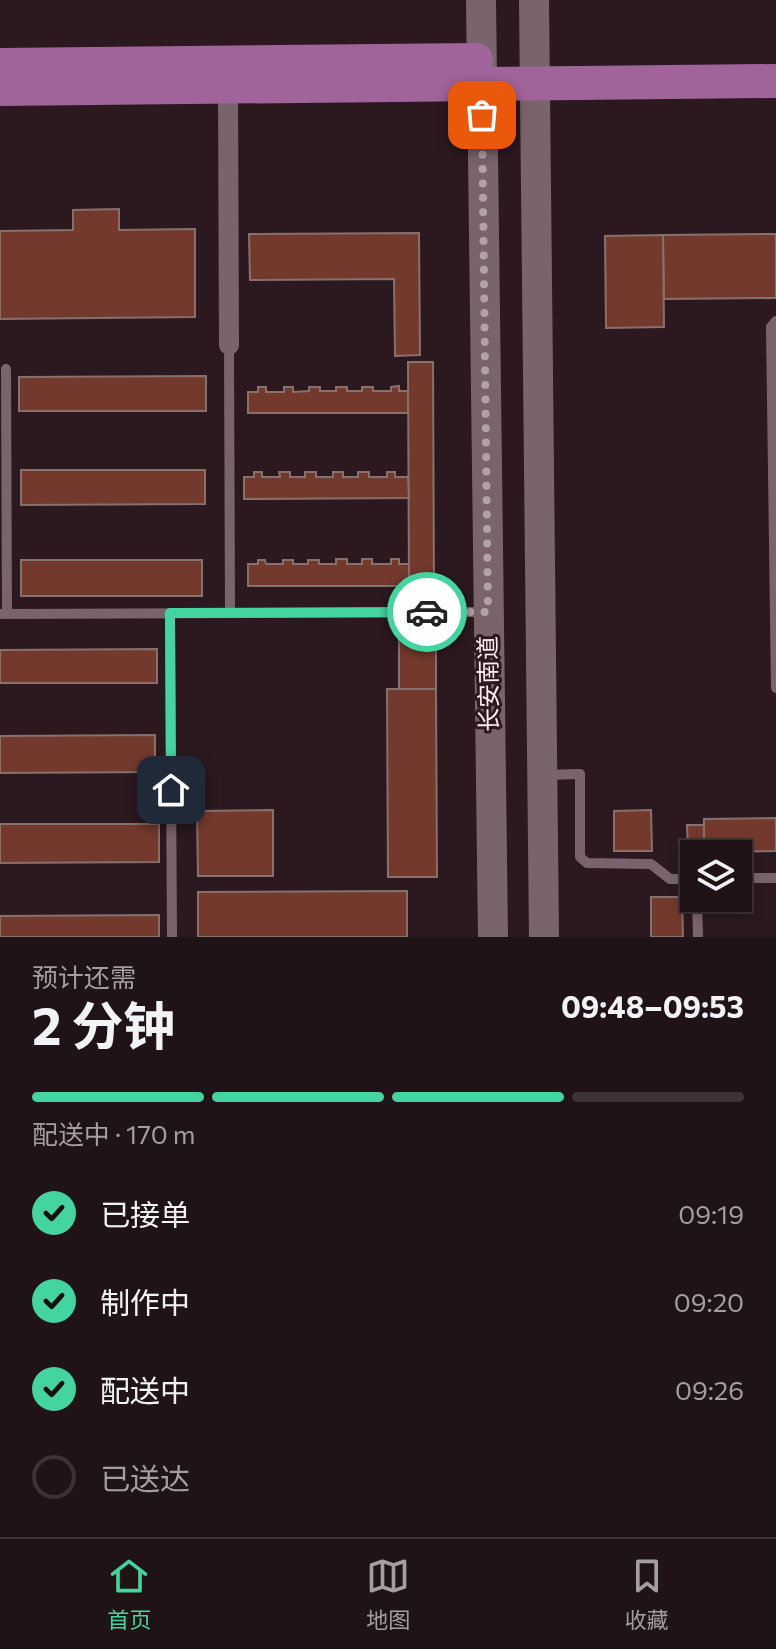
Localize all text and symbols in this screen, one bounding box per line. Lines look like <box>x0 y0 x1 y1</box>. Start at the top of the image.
pin <box>448 81 516 149</box>
icon: bag <box>460 93 504 137</box>
courier <box>387 572 467 652</box>
icon: car <box>405 590 449 634</box>
street label: 长安南道 <box>472 636 503 732</box>
pin <box>137 756 205 824</box>
icon: home <box>149 768 193 812</box>
map controls <box>680 840 752 912</box>
button: layers <box>680 840 752 912</box>
text: 预计还需 <box>32 961 136 992</box>
text: 09:48–09:53 <box>561 987 744 1024</box>
text: 2 分钟 <box>32 992 176 1056</box>
text: 配送中 · 170 m <box>32 1118 196 1149</box>
icon: check <box>32 1191 76 1235</box>
text: 已接单 <box>100 1195 190 1232</box>
text: 09:19 <box>678 1198 744 1229</box>
icon: check <box>32 1279 76 1323</box>
text: 制作中 <box>100 1283 190 1320</box>
text: 09:20 <box>674 1286 744 1317</box>
icon: check <box>32 1367 76 1411</box>
text: 配送中 <box>100 1371 190 1408</box>
text: 09:26 <box>675 1374 744 1405</box>
text: 已送达 <box>100 1459 190 1496</box>
tab: 首页 <box>107 1554 151 1634</box>
tab: 地图 <box>366 1554 410 1634</box>
tab: 收藏 <box>625 1554 669 1634</box>

